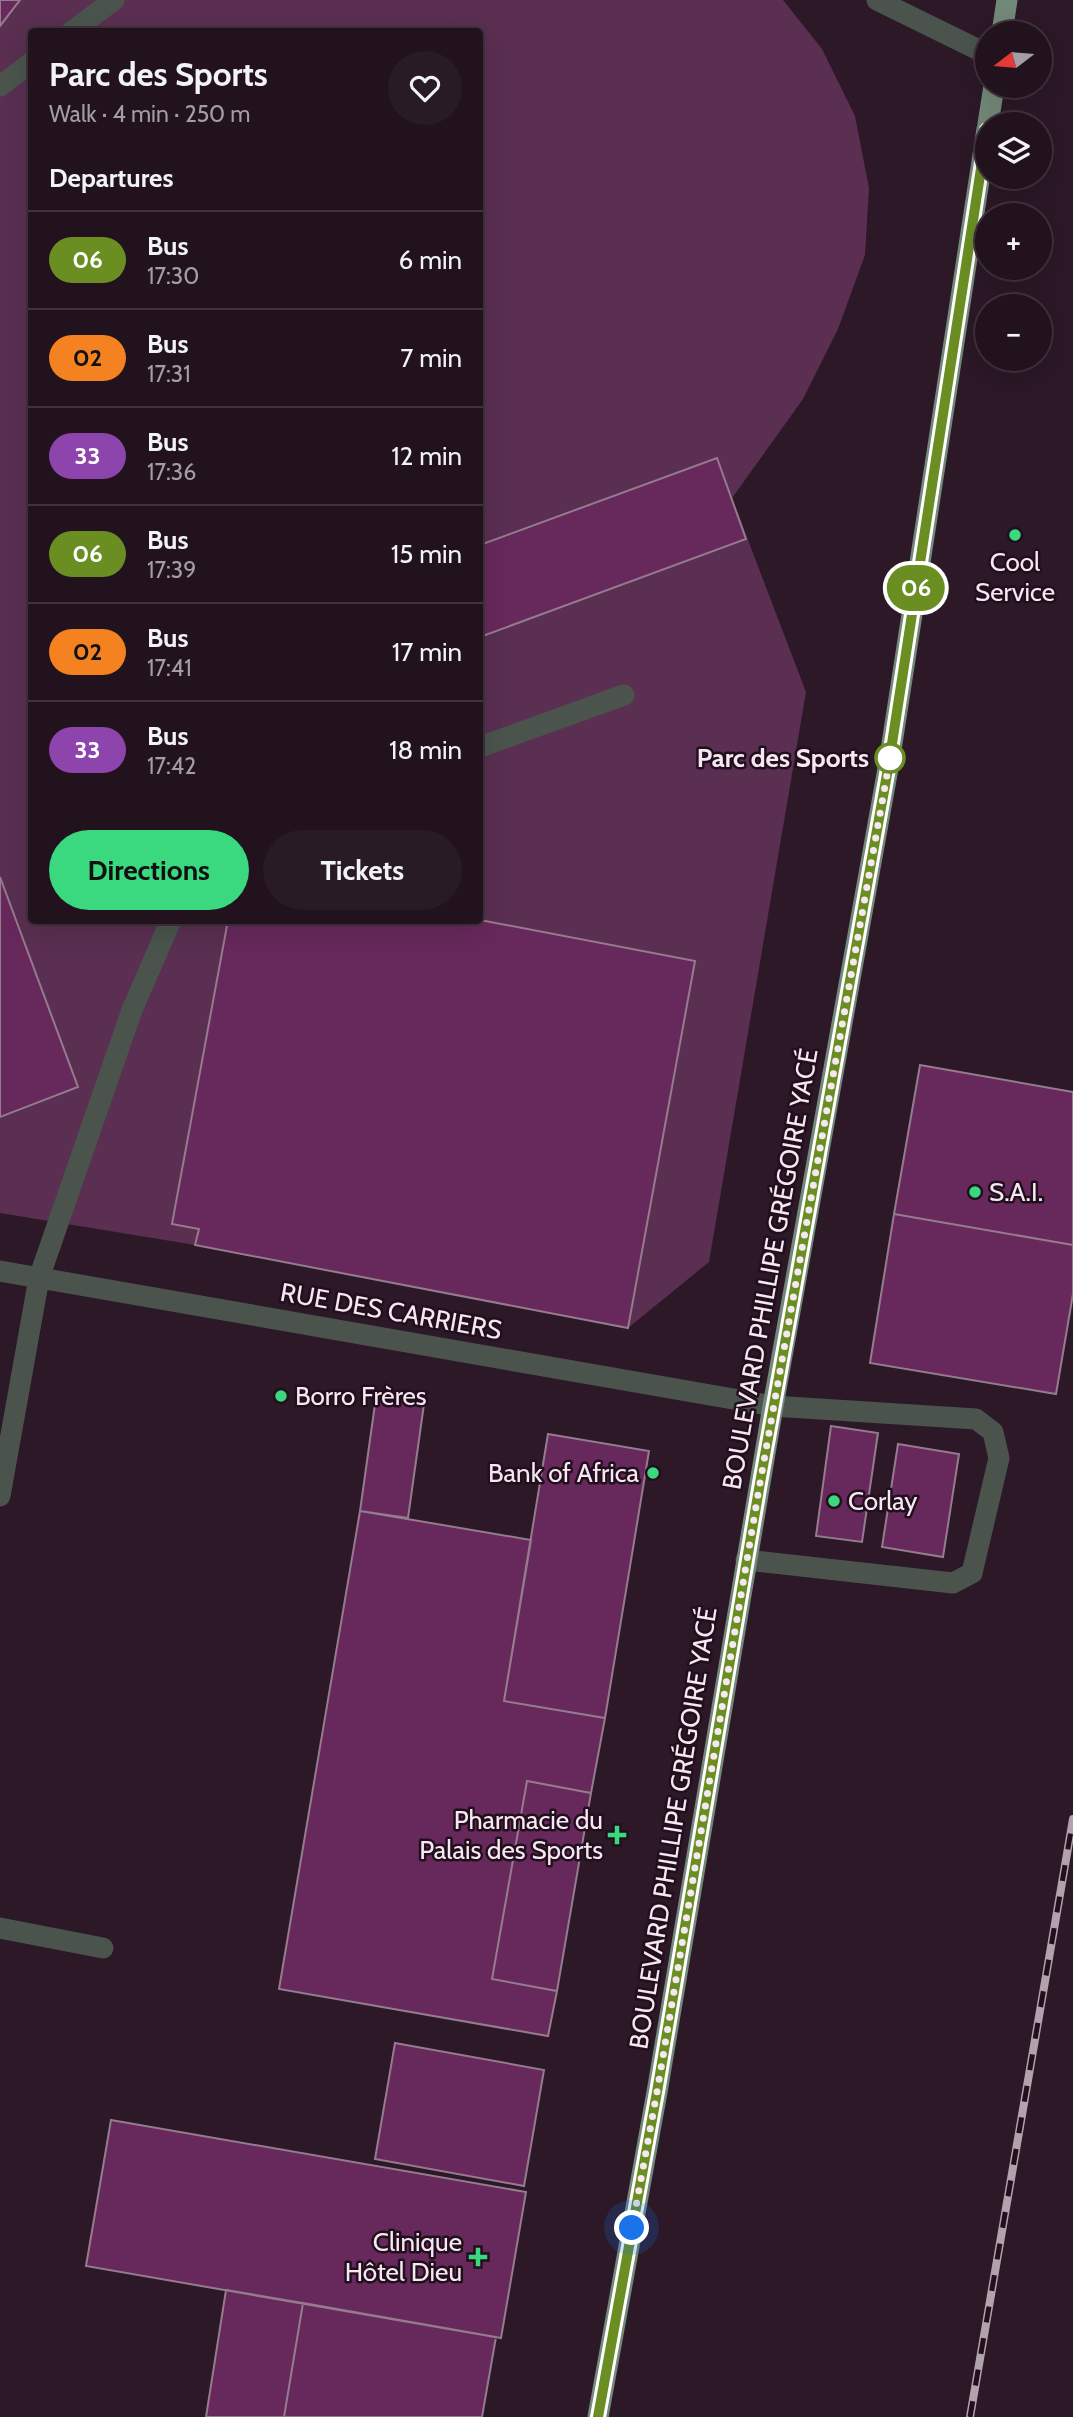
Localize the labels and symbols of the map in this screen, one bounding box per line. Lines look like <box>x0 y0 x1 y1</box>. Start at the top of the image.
north arrow <box>975 21 1052 98</box>
marker: Cool Service <box>1007 527 1023 543</box>
place label: Cool Service <box>975 546 1055 608</box>
line badge: 06 <box>884 565 948 611</box>
place label: Parc des Sports <box>697 742 869 774</box>
marker: Parc des Sports <box>875 743 905 773</box>
street label: BOULEVARD PHILLIPE GRÉGOIRE YACÉ <box>715 1046 825 1492</box>
place label: S.A.I. <box>989 1176 1043 1208</box>
marker: S.A.I. <box>967 1184 983 1200</box>
street label: RUE DES CARRIERS <box>278 1276 504 1346</box>
place label: Borro Frères <box>295 1380 427 1412</box>
marker: Borro Frères <box>273 1388 289 1404</box>
place label: Bank of Africa <box>488 1457 640 1489</box>
marker: Bank of Africa <box>645 1465 661 1481</box>
place label: Corlay <box>848 1485 917 1517</box>
marker: Corlay <box>826 1493 842 1509</box>
street label: BOULEVARD PHILLIPE GRÉGOIRE YACÉ <box>622 1605 724 2051</box>
place label: Pharmacie du Palais des Sports <box>419 1804 603 1866</box>
marker: Pharmacie du Palais des Sports <box>609 1827 625 1843</box>
your location <box>614 2210 649 2245</box>
place label: Clinique Hôtel Dieu <box>345 2226 462 2288</box>
marker: Clinique Hôtel Dieu <box>468 2247 488 2267</box>

